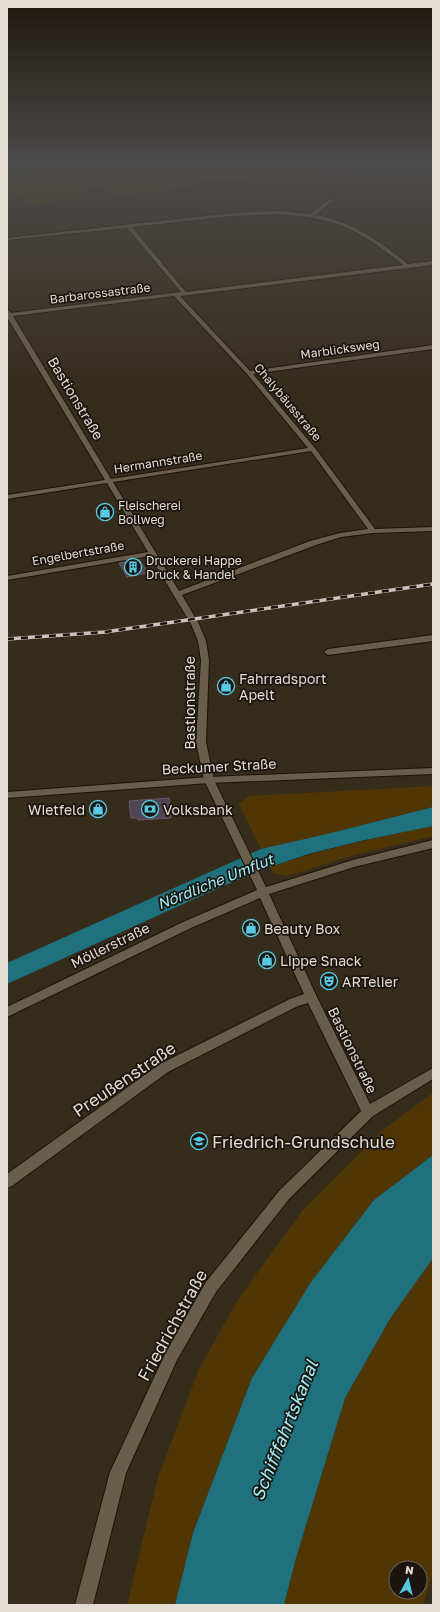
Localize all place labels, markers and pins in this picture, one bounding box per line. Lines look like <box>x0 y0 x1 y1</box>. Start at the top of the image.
place label: Fleischerei Bollweg <box>118 498 181 527</box>
shop icon: Fleischerei Bollweg <box>95 502 115 522</box>
place label: Druckerei Happe Druck & Handel <box>146 553 242 582</box>
building icon: Druckerei Happe Druck & Handel <box>123 557 143 577</box>
place label: Fahrradsport Apelt <box>239 670 327 703</box>
shop icon: Fahrradsport Apelt <box>216 676 236 696</box>
shop icon: Wietfeld <box>88 799 108 819</box>
bank icon: Volksbank <box>140 799 160 819</box>
place label: Wietfeld <box>28 801 85 818</box>
place label: Volksbank <box>163 801 233 818</box>
shop icon: Beauty Box <box>241 918 261 938</box>
place label: Beauty Box <box>264 920 341 937</box>
shop icon: Lippe Snack <box>257 950 277 970</box>
place label: Lippe Snack <box>280 952 362 969</box>
theatre icon: ARTelier <box>319 971 339 991</box>
place label: ARTelier <box>342 973 399 990</box>
school or university icon: Friedrich-Grundschule <box>189 1131 209 1151</box>
place label: Friedrich-Grundschule <box>212 1131 395 1152</box>

